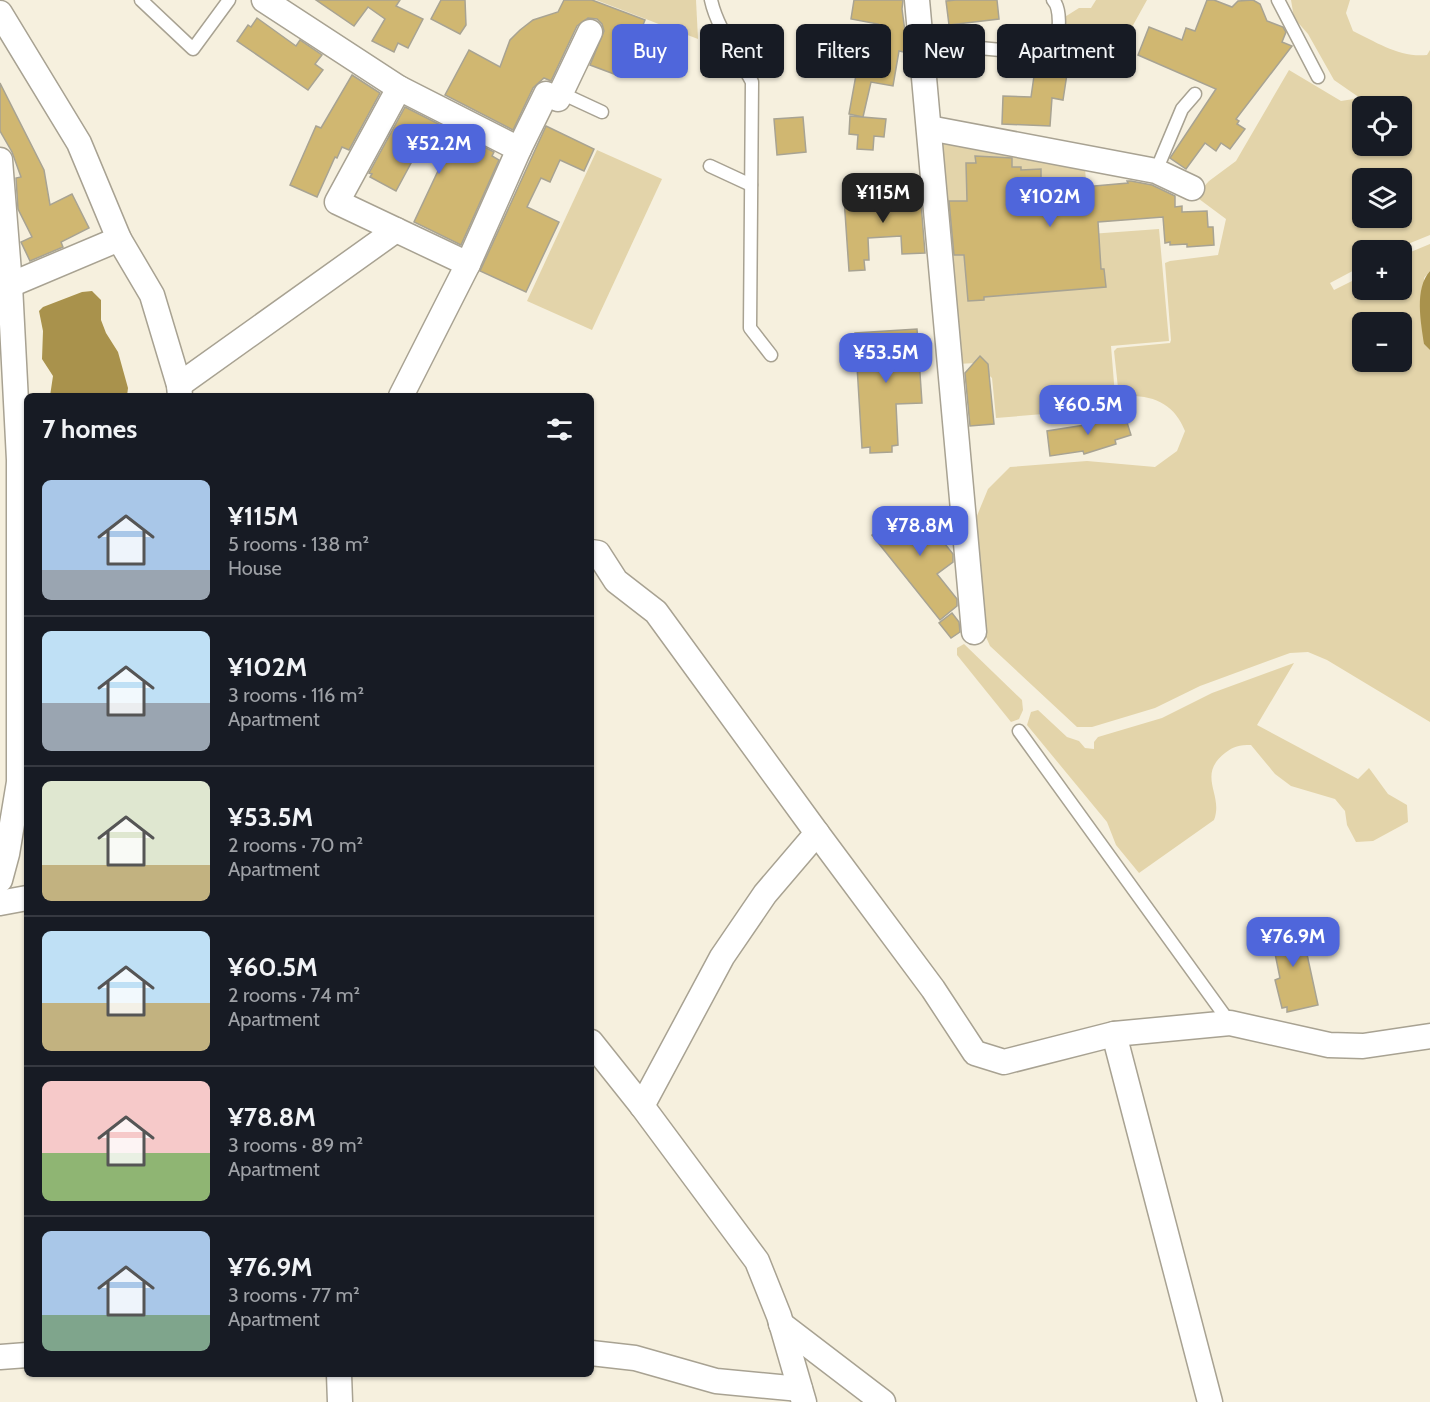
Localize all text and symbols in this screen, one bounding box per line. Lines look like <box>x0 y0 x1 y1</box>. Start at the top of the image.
chip: Buy <box>612 24 688 78</box>
chip: Rent <box>700 24 784 78</box>
chip: Filters <box>796 24 891 78</box>
chip: New <box>903 24 985 78</box>
chip: Apartment <box>997 24 1136 78</box>
map controls <box>1352 96 1412 372</box>
button: locate <box>1352 96 1412 156</box>
pin: ¥52.2M <box>390 124 488 175</box>
text: ¥52.2M <box>406 131 472 155</box>
button: layers <box>1352 168 1412 228</box>
pin: ¥115M <box>841 173 925 224</box>
pin: ¥102M <box>1008 177 1092 228</box>
text: ¥115M <box>856 180 910 204</box>
text: ¥102M <box>1020 184 1080 208</box>
button: + <box>1352 240 1412 300</box>
button: − <box>1352 312 1412 372</box>
pin: ¥53.5M <box>837 333 935 384</box>
text: ¥53.5M <box>853 340 919 364</box>
pin: ¥60.5M <box>1039 385 1137 436</box>
text: ¥60.5M <box>1053 392 1123 416</box>
text: 7 homes <box>42 413 137 445</box>
icon: filters <box>543 413 576 446</box>
text: ¥115M <box>228 500 299 532</box>
icon: home <box>90 504 162 576</box>
pin: ¥78.8M <box>871 506 969 557</box>
text: ¥78.8M <box>886 513 954 537</box>
text: 5 rooms · 138 m² <box>228 532 369 556</box>
text: House <box>228 556 282 580</box>
text: ¥102M <box>228 651 307 683</box>
icon: home <box>90 655 162 727</box>
text: 3 rooms · 116 m² <box>228 683 364 707</box>
text: Apartment <box>228 707 320 731</box>
text: ¥53.5M <box>228 801 313 833</box>
icon: home <box>90 805 162 877</box>
text: 2 rooms · 70 m² <box>228 833 363 857</box>
text: Apartment <box>228 857 320 881</box>
pin: ¥76.9M <box>1244 917 1342 968</box>
text: ¥76.9M <box>1261 924 1325 948</box>
text: ¥60.5M <box>228 951 318 983</box>
icon: home <box>90 955 162 1027</box>
text: 2 rooms · 74 m² <box>228 983 360 1007</box>
text: Apartment <box>228 1007 320 1031</box>
text: ¥78.8M <box>228 1101 316 1133</box>
icon: home <box>90 1105 162 1177</box>
text: 3 rooms · 89 m² <box>228 1133 363 1157</box>
text: Apartment <box>228 1157 320 1181</box>
text: ¥76.9M <box>228 1251 312 1283</box>
icon: home <box>90 1255 162 1327</box>
text: 3 rooms · 77 m² <box>228 1283 360 1307</box>
text: Apartment <box>228 1307 320 1331</box>

